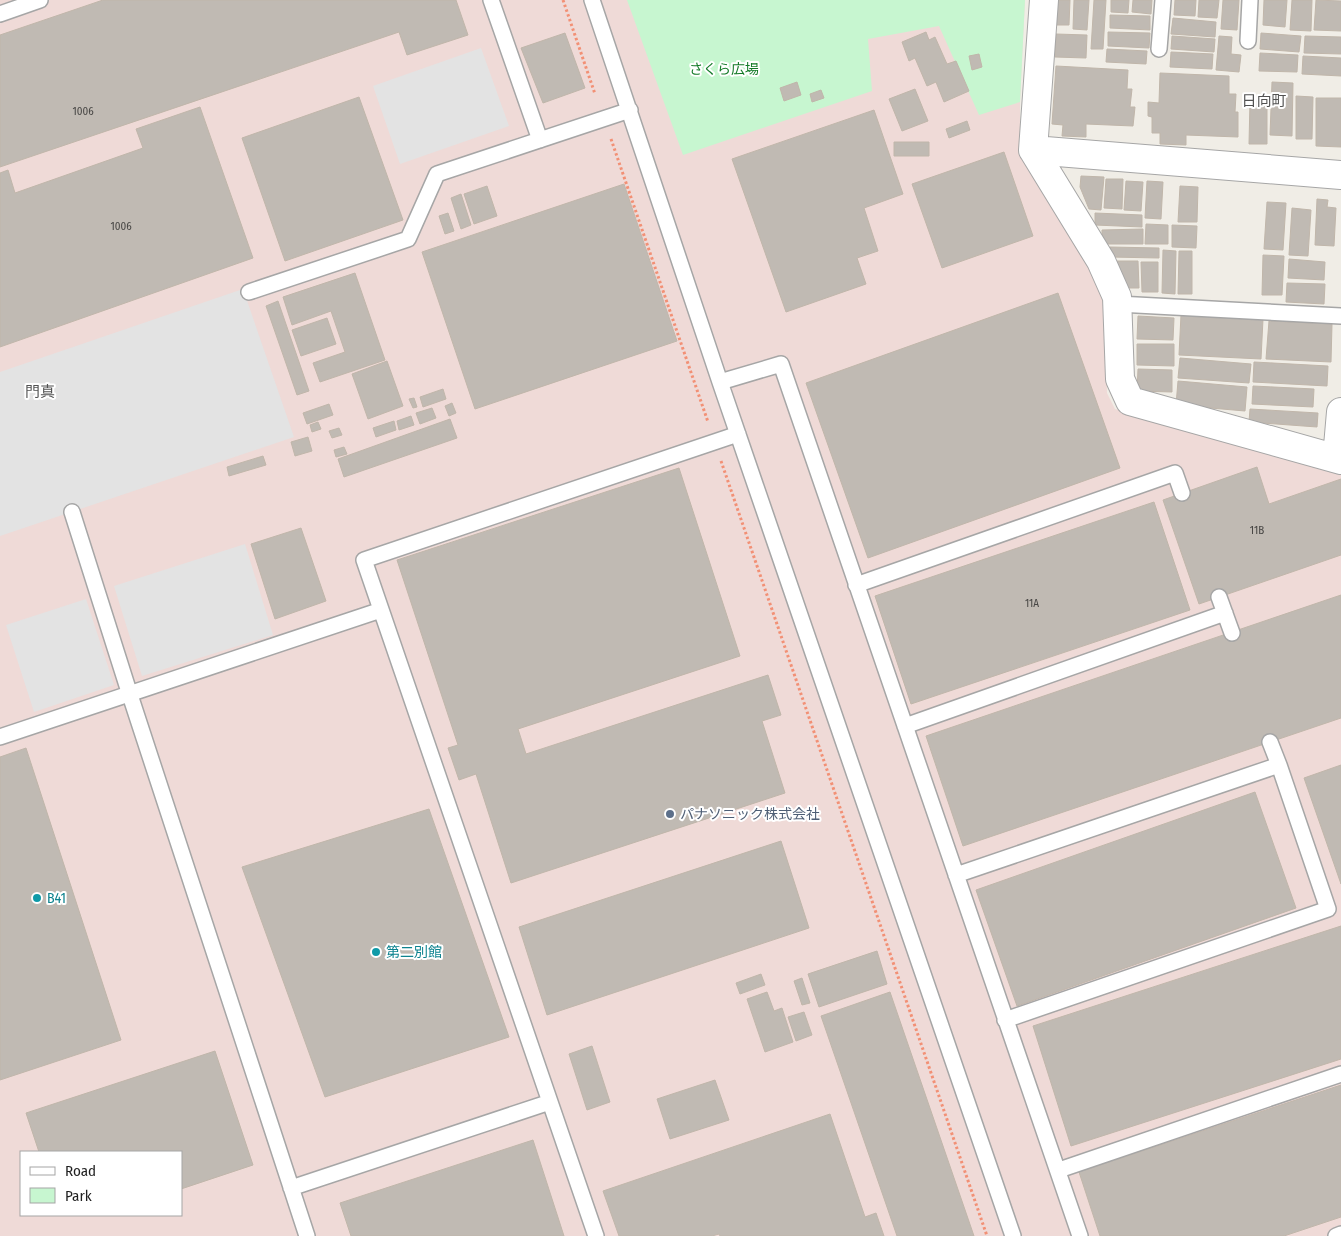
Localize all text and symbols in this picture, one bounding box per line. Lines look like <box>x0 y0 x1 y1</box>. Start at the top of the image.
park label: さくら広場 <box>689 61 759 78</box>
district label: 日向町 <box>1241 92 1287 110</box>
house number: 1006 <box>72 105 94 118</box>
house number: 1006 <box>110 220 132 233</box>
district label: 門真 <box>25 383 55 401</box>
house number: 11B <box>1250 524 1264 537</box>
house number: 11A <box>1025 597 1039 610</box>
place label: パナソニック株式会社 <box>680 806 820 823</box>
marker: パナソニック株式会社 <box>664 808 676 820</box>
place label: B41 <box>47 890 66 907</box>
marker: B41 <box>31 892 43 904</box>
place label: 第二別館 <box>386 944 442 961</box>
marker: 第二別館 <box>370 946 382 958</box>
legend <box>20 1151 182 1216</box>
text: Road <box>65 1162 96 1180</box>
text: Park <box>65 1187 92 1205</box>

